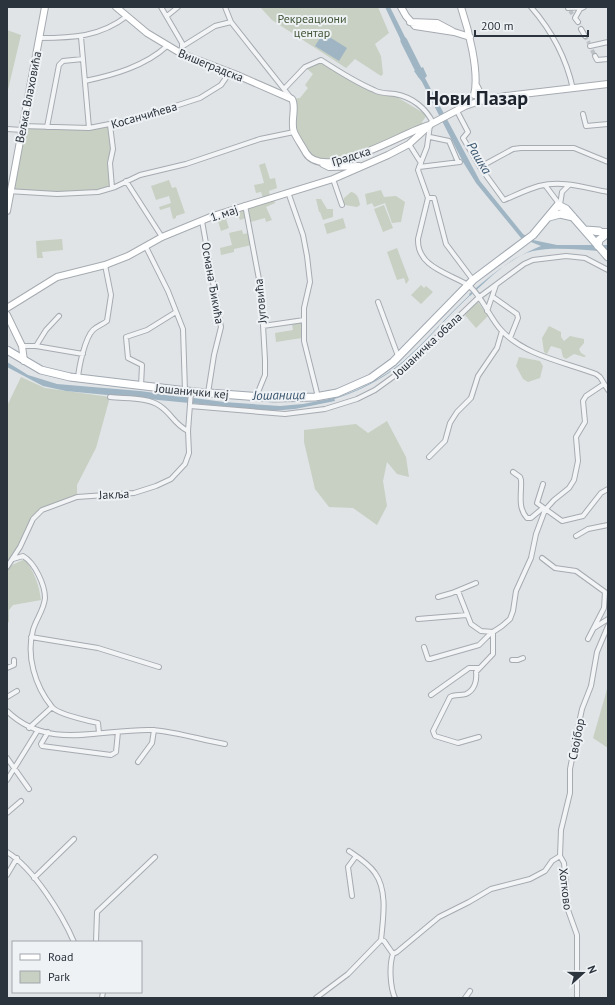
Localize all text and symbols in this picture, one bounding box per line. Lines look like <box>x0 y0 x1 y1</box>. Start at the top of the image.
park label: Рекреациони центар <box>277 11 347 40</box>
scale bar <box>475 12 588 38</box>
text: 200 m <box>481 18 514 33</box>
street label: Вишеградска <box>176 45 246 85</box>
street label: Вељка Влаховића <box>12 50 44 144</box>
district label: Нови Пазар <box>426 85 528 111</box>
street label: Косанчићева <box>109 98 179 132</box>
water label: Рашка <box>463 139 496 178</box>
street label: Градска <box>330 143 372 169</box>
street label: 1. мај <box>208 201 240 225</box>
street label: Османа Ђикића <box>198 241 228 325</box>
street label: Југовића <box>251 278 270 325</box>
street label: Јошаничка обала <box>388 309 465 382</box>
street label: Јошанички кеј <box>153 380 230 402</box>
water label: Јошаница <box>251 386 306 404</box>
street label: Јакља <box>97 486 130 502</box>
street label: Својбор <box>565 717 587 761</box>
street label: Хотково <box>556 867 576 911</box>
legend <box>12 941 142 993</box>
text: Road <box>48 949 73 964</box>
north arrow <box>563 953 603 993</box>
text: N <box>585 964 600 975</box>
text: Park <box>48 969 70 984</box>

